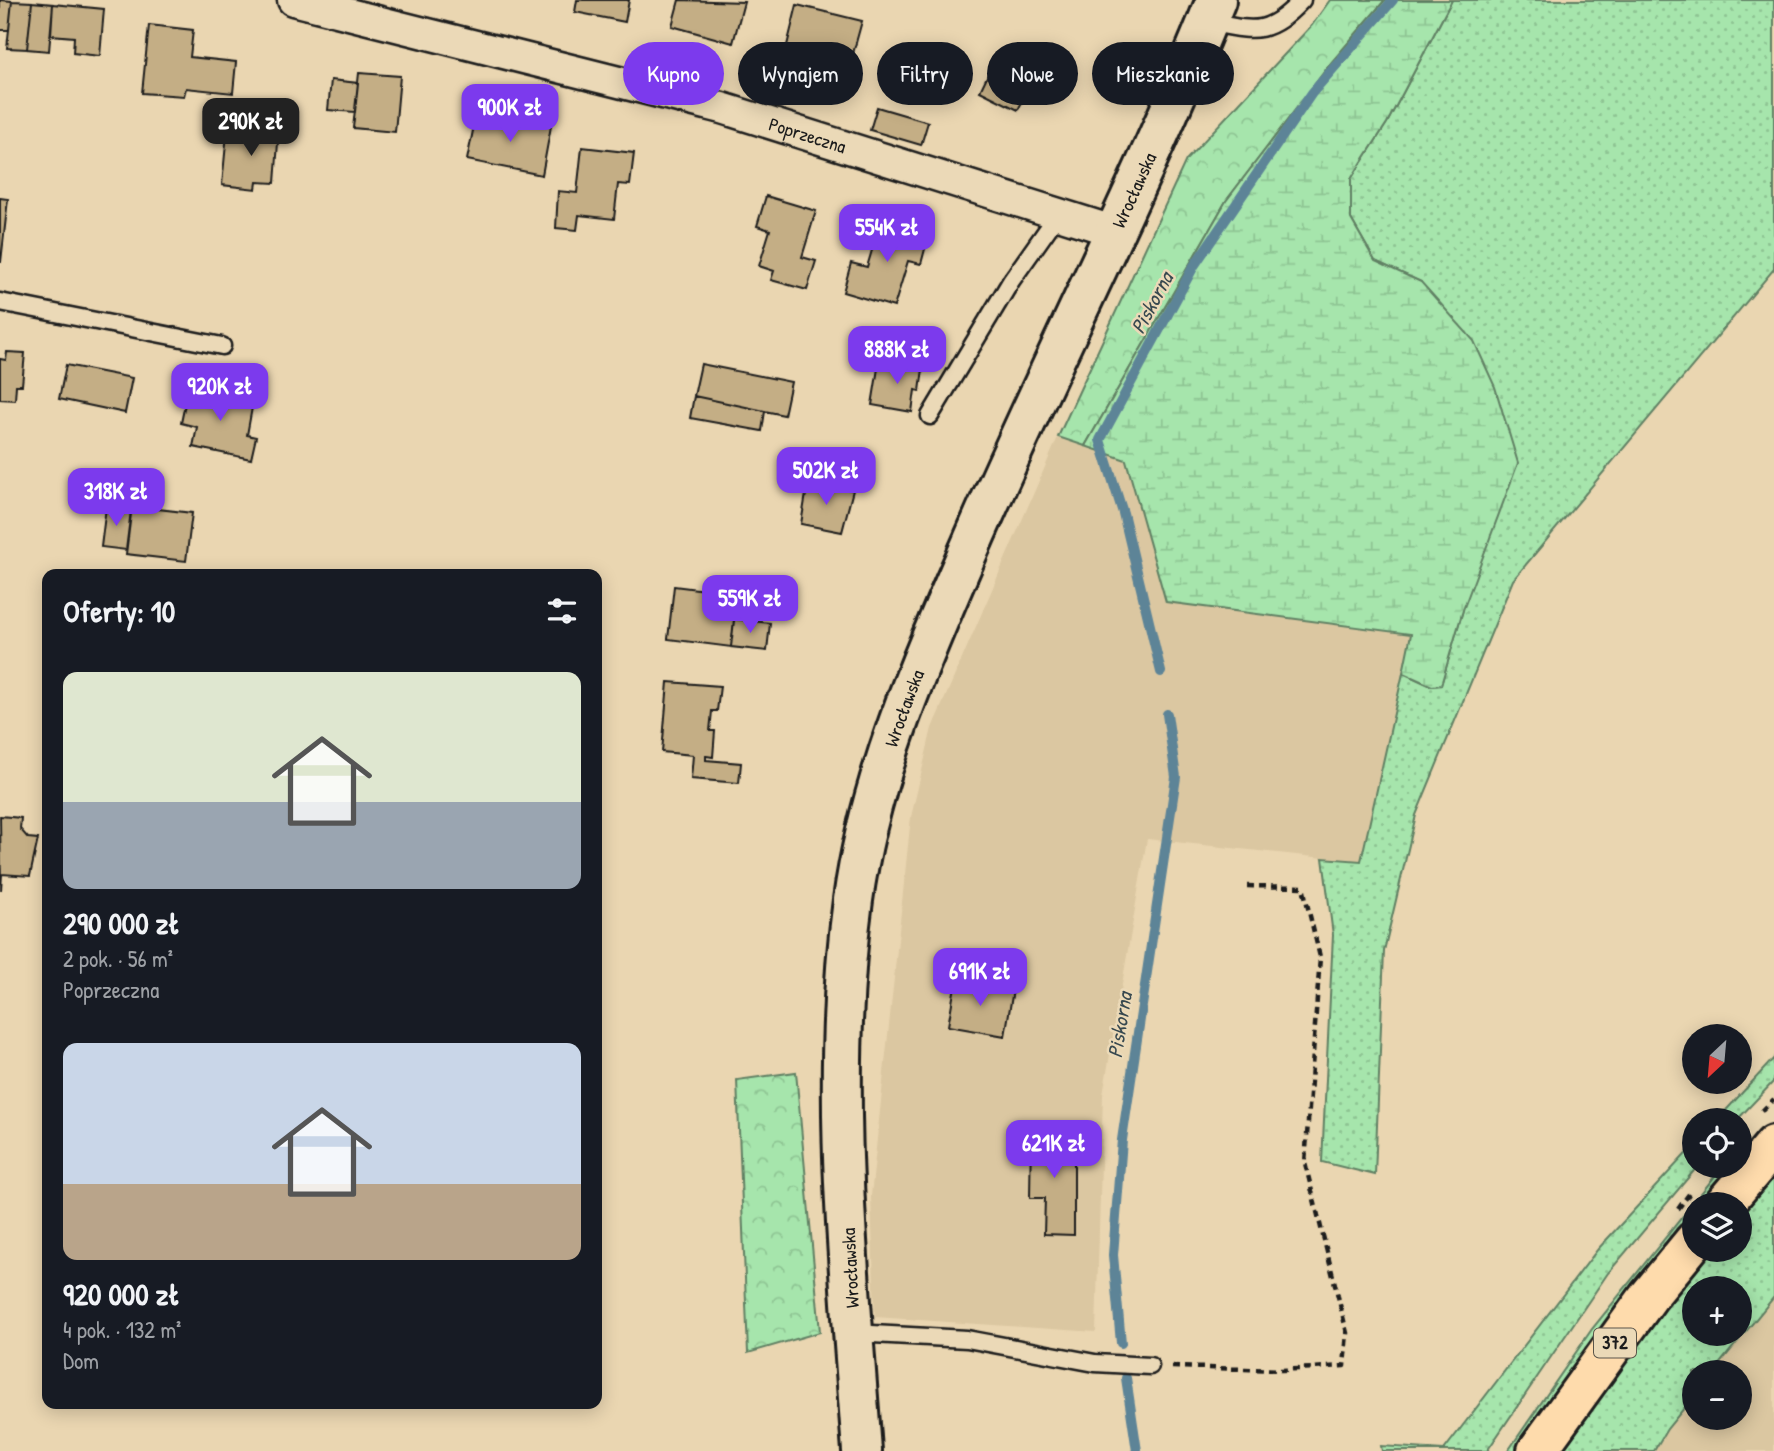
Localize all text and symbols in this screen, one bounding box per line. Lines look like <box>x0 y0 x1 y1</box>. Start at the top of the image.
chip: Kupno <box>623 42 724 105</box>
chip: Wynajem <box>738 42 863 105</box>
chip: Filtry <box>877 42 973 105</box>
chip: Nowe <box>987 42 1078 105</box>
chip: Mieszkanie <box>1092 42 1234 105</box>
pin: 900K zł <box>445 85 575 144</box>
text: 900K zł <box>478 91 542 122</box>
pin: 290K zł <box>186 99 316 158</box>
text: 290K zł <box>218 105 284 136</box>
street label: Poprzeczna <box>766 111 850 159</box>
street label: Wrocławska <box>1105 148 1163 232</box>
pin: 554K zł <box>822 204 952 264</box>
text: 554K zł <box>855 211 919 242</box>
water label: Piskorna <box>1123 264 1181 339</box>
pin: 888K zł <box>832 326 962 386</box>
text: 888K zł <box>864 333 930 364</box>
pin: 920K zł <box>155 364 285 423</box>
text: 920K zł <box>187 370 253 401</box>
pin: 502K zł <box>761 448 891 507</box>
text: 502K zł <box>793 454 859 485</box>
pin: 318K zł <box>51 468 181 528</box>
text: 318K zł <box>84 475 148 506</box>
pin: 559K zł <box>685 576 815 635</box>
text: 559K zł <box>718 582 782 613</box>
text: Oferty: 10 <box>63 591 175 631</box>
icon: filters <box>543 592 581 630</box>
street label: Wrocławska <box>878 665 930 750</box>
icon: home <box>259 718 385 844</box>
text: 290 000 zł <box>63 903 180 943</box>
text: 2 pok. · 56 m² <box>63 943 173 974</box>
pin: 691K zł <box>915 948 1045 1008</box>
text: 691K zł <box>949 955 1011 986</box>
text: Poprzeczna <box>63 974 159 1005</box>
water label: Piskorna <box>1100 987 1139 1060</box>
north arrow <box>1682 1024 1752 1094</box>
map controls <box>1682 1024 1752 1430</box>
icon: home <box>259 1089 385 1215</box>
button: locate <box>1682 1108 1752 1178</box>
pin: 621K zł <box>989 1120 1119 1180</box>
text: 621K zł <box>1022 1127 1086 1158</box>
button: layers <box>1682 1192 1752 1262</box>
street label: Wrocławska <box>835 1227 865 1309</box>
text: 920 000 zł <box>63 1274 180 1314</box>
button: + <box>1682 1276 1752 1346</box>
text: 4 pok. · 132 m² <box>63 1314 181 1345</box>
road number: 372 <box>1594 1328 1636 1358</box>
text: Dom <box>63 1345 99 1376</box>
button: − <box>1682 1360 1752 1430</box>

